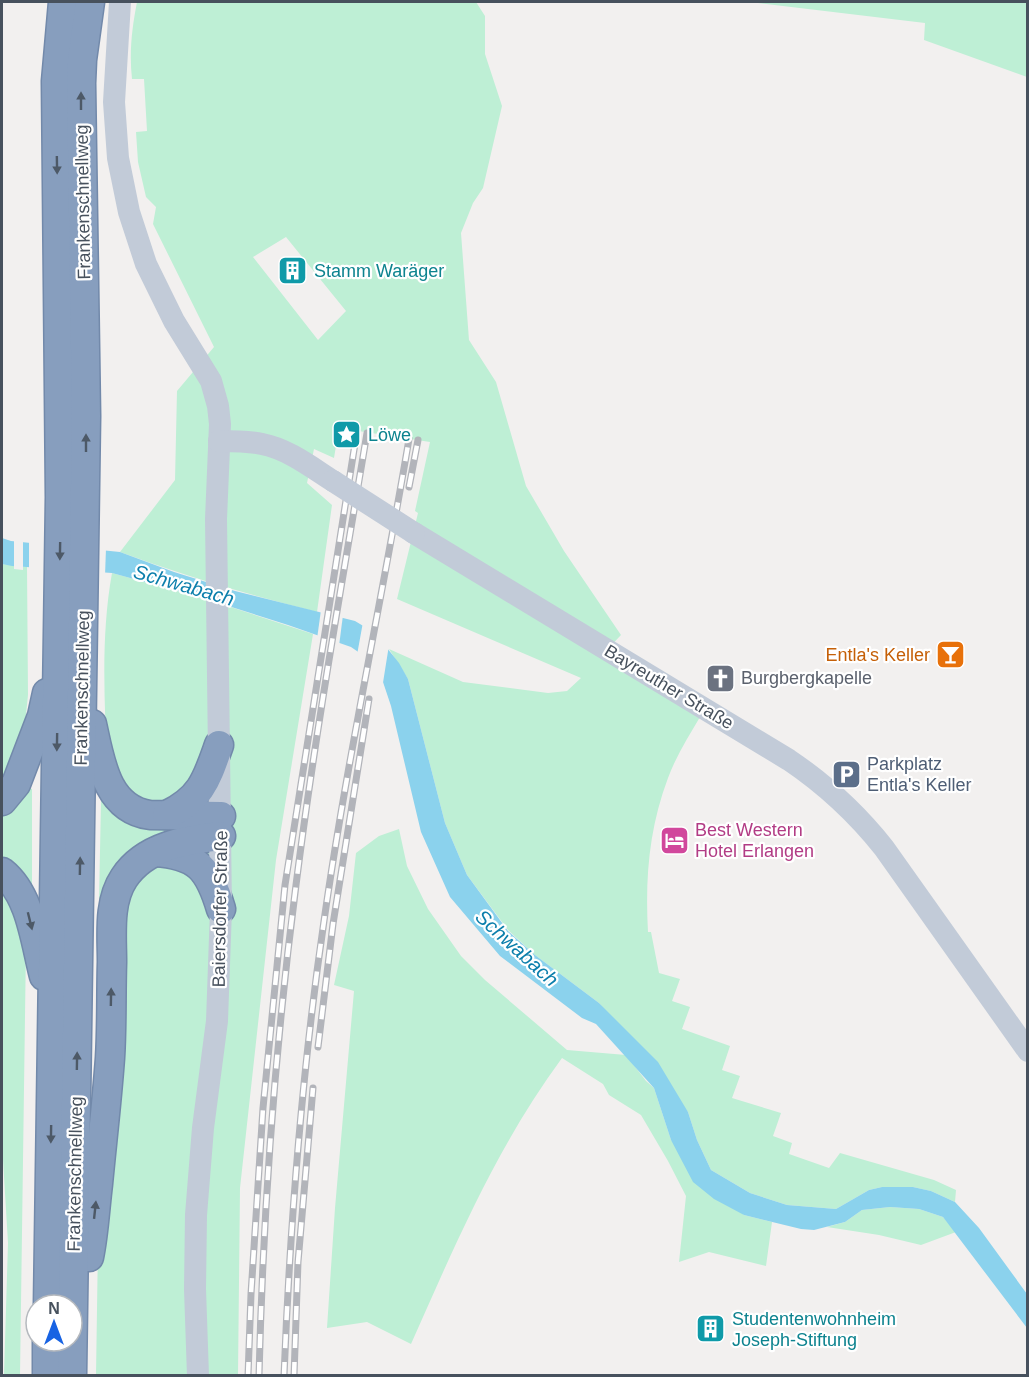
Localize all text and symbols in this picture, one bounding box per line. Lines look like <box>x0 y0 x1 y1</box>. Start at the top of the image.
one-way arrow <box>76 92 86 111</box>
street label: Frankenschnellweg <box>72 124 94 280</box>
one-way arrow <box>52 155 61 174</box>
building icon: Stamm Waräger <box>277 255 309 287</box>
place label: Stamm Waräger <box>314 261 444 281</box>
place icon: Löwe <box>331 419 363 451</box>
place label: Löwe <box>368 425 411 445</box>
one-way arrow <box>81 434 91 453</box>
one-way arrow <box>55 541 65 560</box>
water label: Schwabach <box>131 560 237 610</box>
street label: Frankenschnellweg <box>71 610 93 766</box>
bar icon: Entla's Keller <box>935 639 967 671</box>
street label: Bayreuther Straße <box>601 641 737 733</box>
place label: Entla's Keller <box>826 645 930 665</box>
church icon: Burgbergkapelle <box>704 662 736 694</box>
place label: Burgbergkapelle <box>741 668 872 688</box>
one-way arrow <box>52 732 62 751</box>
place label: Parkplatz Entla's Keller <box>867 754 971 795</box>
parking icon: Parkplatz Entla's Keller <box>830 758 862 790</box>
place label: Best Western Hotel Erlangen <box>695 820 814 861</box>
hotel icon: Best Western Hotel Erlangen <box>658 824 690 856</box>
street label: Baiersdorfer Straße <box>209 830 231 988</box>
one-way arrow <box>75 856 84 875</box>
water label: Schwabach <box>471 905 563 991</box>
one-way arrow <box>26 912 36 931</box>
one-way arrow <box>106 988 116 1007</box>
one-way arrow <box>72 1051 81 1070</box>
street label: Frankenschnellweg <box>64 1096 86 1252</box>
one-way arrow <box>46 1125 56 1144</box>
one-way arrow <box>90 1200 100 1219</box>
north arrow <box>24 1293 84 1353</box>
text: N <box>48 1300 60 1317</box>
place label: Studentenwohnheim Joseph-Stiftung <box>732 1309 896 1350</box>
building icon: Studentenwohnheim Joseph-Stiftung <box>695 1313 727 1345</box>

